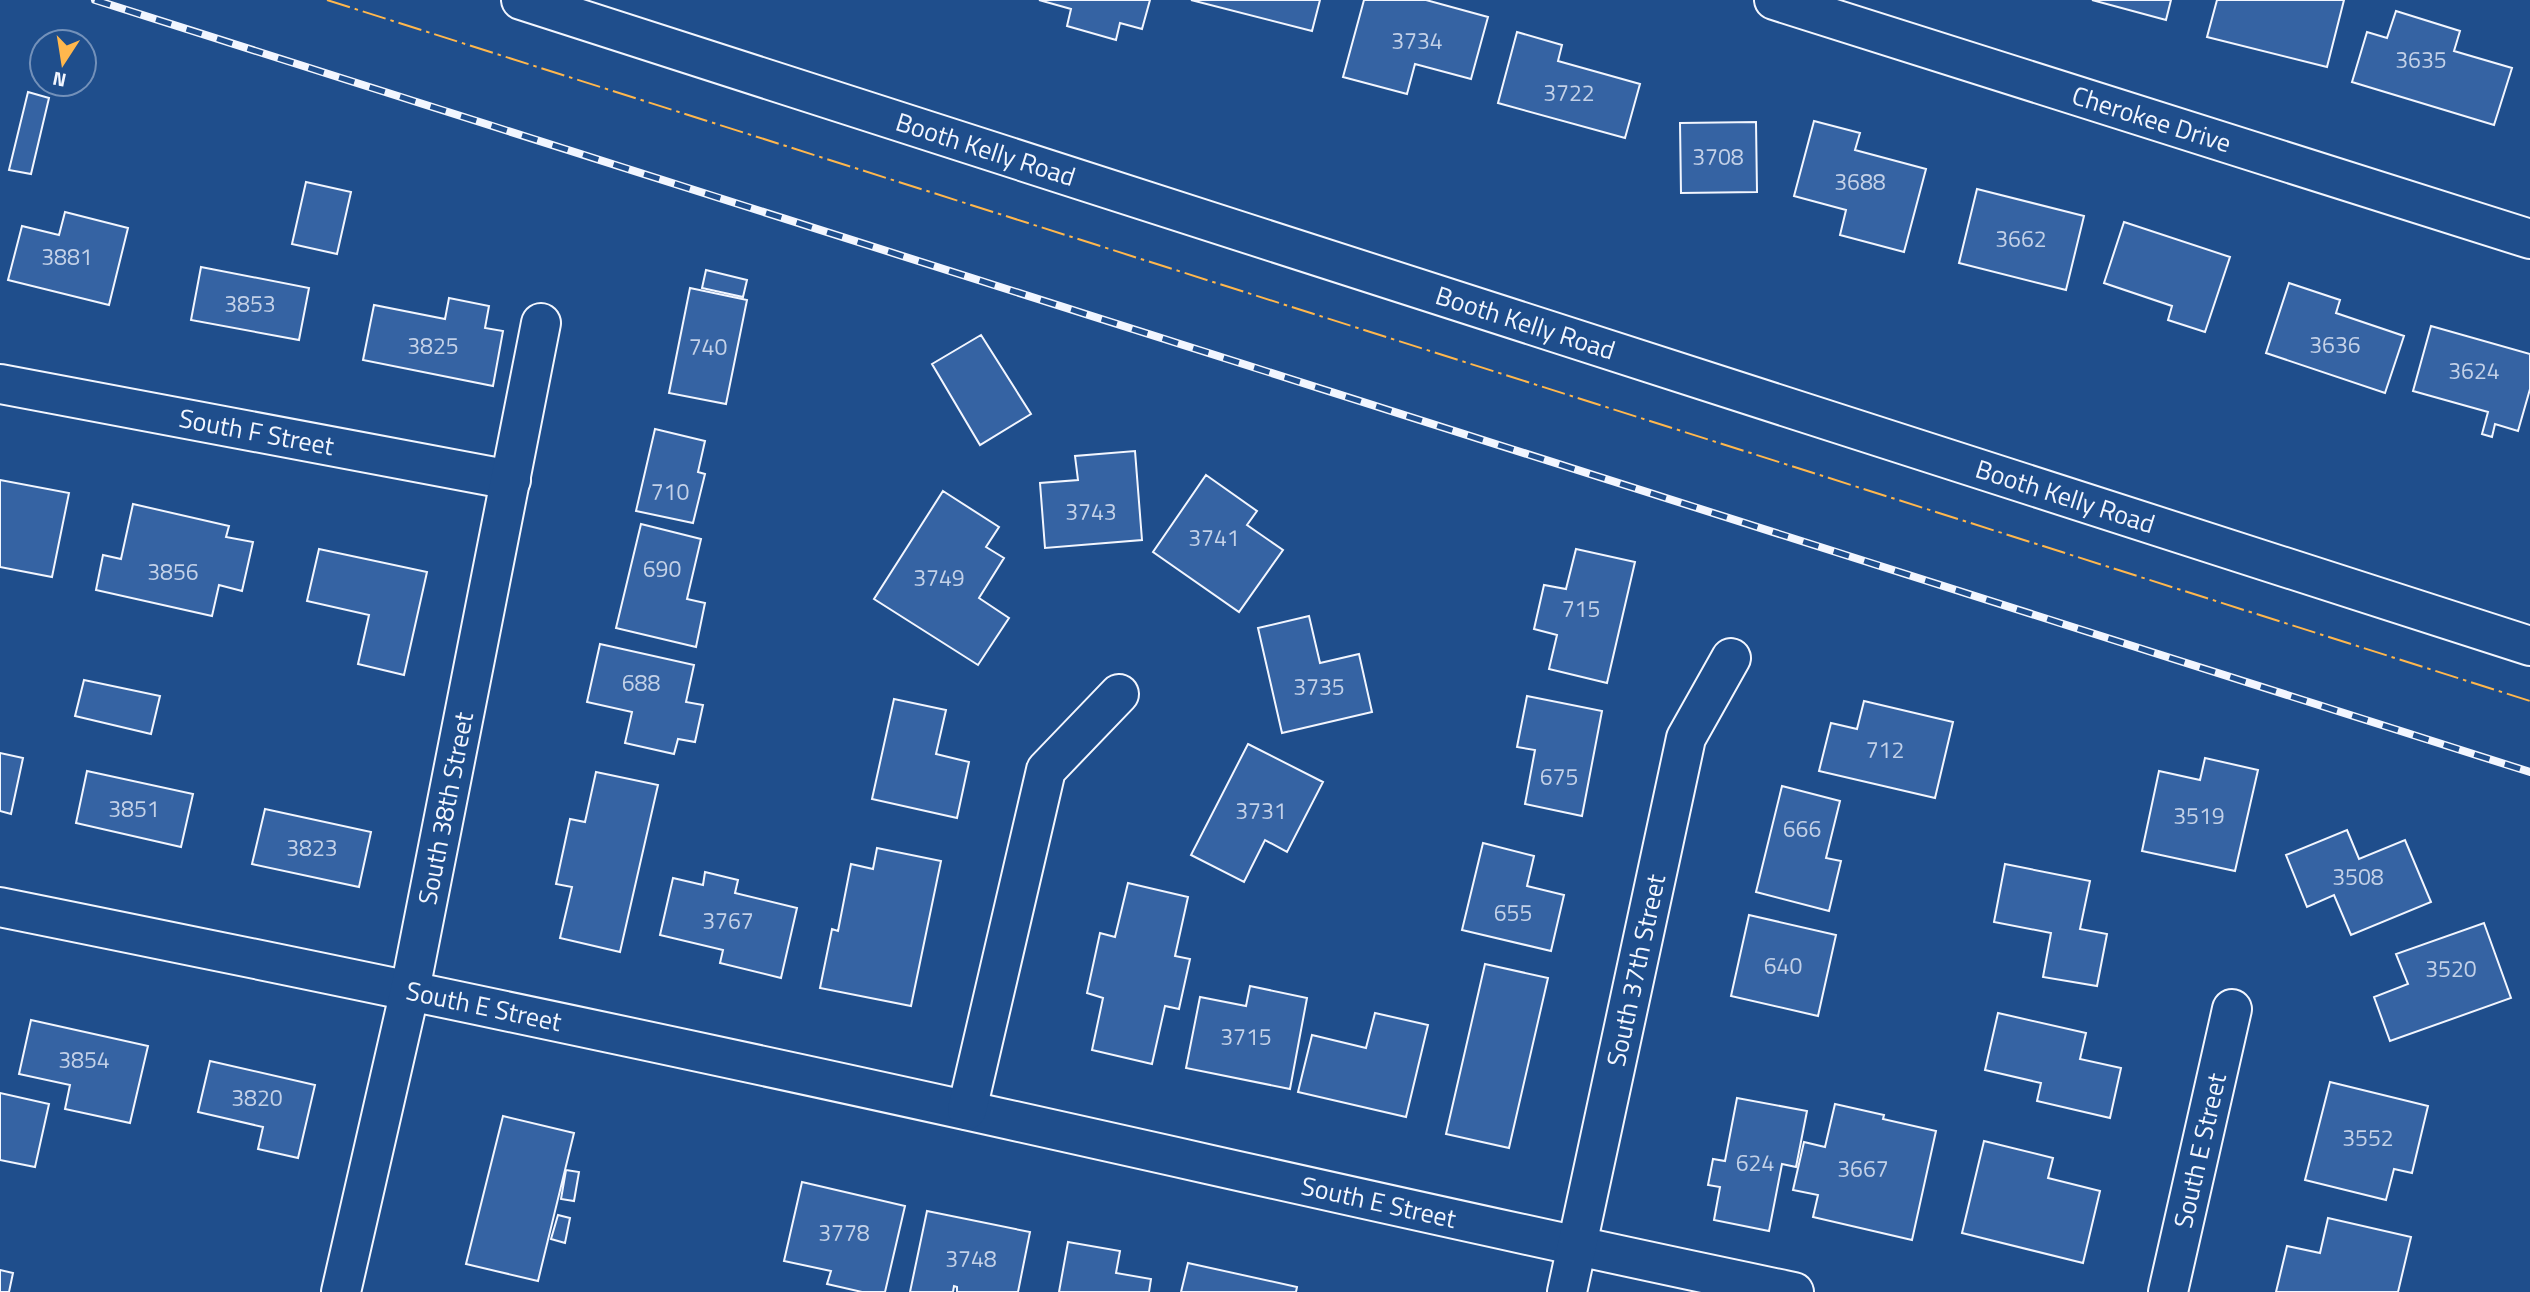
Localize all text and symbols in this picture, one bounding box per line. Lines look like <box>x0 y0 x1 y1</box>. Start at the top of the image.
house number: 3734 <box>1391 23 1443 58</box>
north arrow <box>28 28 98 98</box>
house number: 3635 <box>2395 42 2447 77</box>
text: N <box>50 65 69 96</box>
house number: 3722 <box>1543 75 1595 110</box>
street label: Cherokee Drive <box>2067 75 2236 162</box>
street label: Booth Kelly Road <box>891 102 1080 196</box>
house number: 3708 <box>1692 139 1744 174</box>
house number: 3688 <box>1834 164 1886 199</box>
house number: 3662 <box>1995 221 2047 256</box>
house number: 3881 <box>41 239 93 274</box>
street label: Booth Kelly Road <box>1431 275 1620 370</box>
house number: 3853 <box>224 286 276 321</box>
house number: 3636 <box>2309 327 2361 362</box>
house number: 3825 <box>407 328 459 363</box>
house number: 740 <box>689 329 727 364</box>
house number: 3624 <box>2448 353 2500 388</box>
street label: South F Street <box>176 398 337 465</box>
street label: Booth Kelly Road <box>1971 449 2160 543</box>
house number: 710 <box>651 474 689 509</box>
house number: 3743 <box>1065 494 1117 529</box>
house number: 3741 <box>1188 520 1240 555</box>
house number: 690 <box>643 551 681 586</box>
house number: 3856 <box>147 554 199 589</box>
house number: 3749 <box>913 560 965 595</box>
house number: 715 <box>1562 591 1600 626</box>
house number: 688 <box>622 665 660 700</box>
house number: 3735 <box>1293 669 1345 704</box>
street label: South 38th Street <box>407 708 483 908</box>
house number: 712 <box>1866 732 1904 767</box>
house number: 675 <box>1540 759 1578 794</box>
house number: 3851 <box>108 791 160 826</box>
house number: 3731 <box>1235 793 1287 828</box>
house number: 3519 <box>2173 798 2225 833</box>
house number: 666 <box>1783 811 1821 846</box>
house number: 3823 <box>286 830 338 865</box>
house number: 3508 <box>2332 859 2384 894</box>
street label: South 37th Street <box>1596 871 1675 1070</box>
house number: 655 <box>1494 895 1532 930</box>
house number: 3767 <box>702 903 754 938</box>
house number: 640 <box>1764 948 1802 983</box>
house number: 3520 <box>2425 951 2477 986</box>
street label: South E Street <box>403 971 565 1041</box>
house number: 3715 <box>1220 1019 1272 1054</box>
house number: 3854 <box>58 1042 110 1077</box>
street label: South E Street <box>2163 1069 2236 1232</box>
house number: 3820 <box>231 1080 283 1115</box>
house number: 3552 <box>2342 1120 2394 1155</box>
house number: 624 <box>1736 1145 1774 1180</box>
house number: 3667 <box>1837 1151 1889 1186</box>
street label: South E Street <box>1298 1166 1460 1238</box>
house number: 3778 <box>818 1215 870 1250</box>
house number: 3748 <box>945 1241 997 1276</box>

